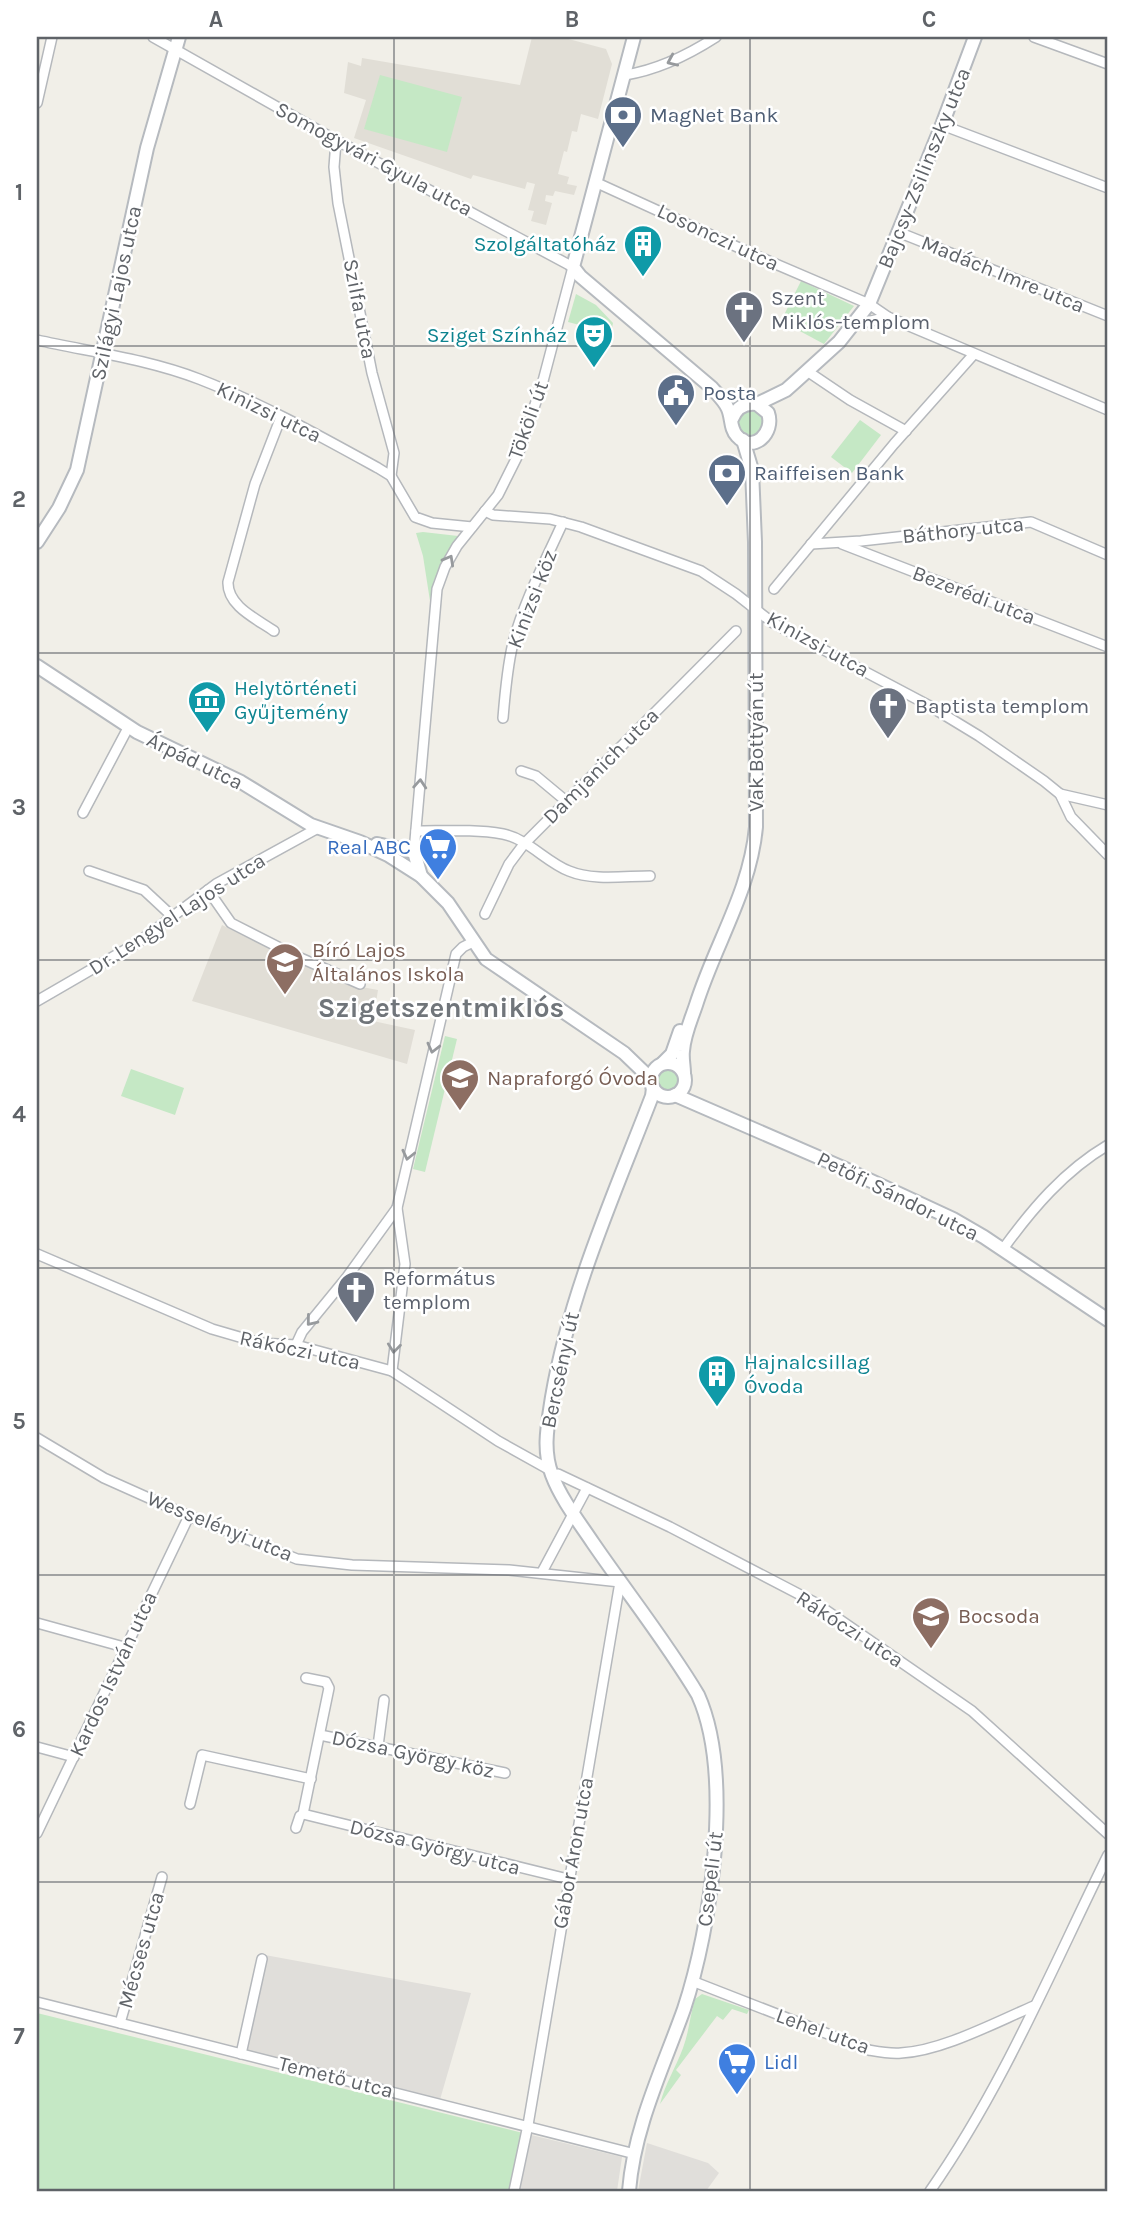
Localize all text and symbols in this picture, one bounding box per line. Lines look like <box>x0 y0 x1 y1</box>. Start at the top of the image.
text: A <box>209 6 223 33</box>
text: B <box>565 6 579 33</box>
text: C <box>922 6 936 33</box>
one-way arrow <box>667 53 680 67</box>
street label: Bajcsy-Zsilinszky utca <box>873 64 975 272</box>
bank icon: MagNet Bank <box>602 94 644 149</box>
street label: Somogyvári Gyula utca <box>271 97 477 221</box>
place label: MagNet Bank <box>650 103 779 127</box>
text: 1 <box>15 179 23 206</box>
street label: Losonczi utca <box>653 198 783 276</box>
street label: Szilágyi Lajos utca <box>86 203 146 383</box>
building icon: Szolgáltatóház <box>622 223 664 278</box>
street label: Madách Imre utca <box>918 230 1088 318</box>
place label: Szolgáltatóház <box>474 232 616 256</box>
street label: Szilfa utca <box>339 257 381 361</box>
place label: Szent Miklós-templom <box>771 286 930 334</box>
church icon: Szent Miklós-templom <box>723 289 765 344</box>
theatre icon: Sziget Színház <box>573 314 615 369</box>
place label: Sziget Színház <box>427 323 567 347</box>
public building icon: Posta <box>655 372 697 427</box>
street label: Kinizsi utca <box>213 376 325 448</box>
street label: Tököli út <box>503 378 553 462</box>
place label: Posta <box>703 381 757 405</box>
bank icon: Raiffeisen Bank <box>706 452 748 507</box>
place label: Raiffeisen Bank <box>754 461 905 485</box>
text: 2 <box>12 486 26 513</box>
street label: Báthory utca <box>901 512 1025 548</box>
street label: Kinizsi köz <box>502 546 562 652</box>
one-way arrow <box>441 555 454 568</box>
street label: Bezerédi utca <box>909 561 1039 629</box>
street label: Kinizsi utca <box>763 606 873 682</box>
street label: Vak Bottyán út <box>744 672 768 812</box>
place label: Helytörténeti Gyűjtemény <box>234 676 358 724</box>
museum icon: Helytörténeti Gyűjtemény <box>186 679 228 734</box>
church icon: Baptista templom <box>867 685 909 740</box>
place label: Baptista templom <box>915 694 1089 718</box>
street label: Damjanich utca <box>538 703 664 829</box>
street label: Árpád utca <box>143 727 247 795</box>
one-way arrow <box>412 779 427 790</box>
text: 3 <box>12 794 26 821</box>
supermarket icon: Real ABC <box>417 826 459 881</box>
place label: Real ABC <box>327 835 411 859</box>
street label: Dr. Lengyel Lajos utca <box>84 848 270 980</box>
place label: Bíró Lajos Általános Iskola <box>312 938 465 986</box>
school or university icon: Bíró Lajos Általános Iskola <box>264 941 306 996</box>
district label: Szigetszentmiklós <box>318 991 564 1024</box>
one-way arrow <box>427 1042 441 1054</box>
school or university icon: Napraforgó Óvoda <box>439 1057 481 1112</box>
place label: Napraforgó Óvoda <box>487 1066 658 1090</box>
text: 4 <box>12 1101 26 1128</box>
street label: Petőfi Sándor utca <box>813 1146 983 1246</box>
one-way arrow <box>402 1149 417 1161</box>
place label: Református templom <box>383 1266 496 1314</box>
church icon: Református templom <box>335 1269 377 1324</box>
street label: Bercsényi út <box>536 1310 584 1430</box>
one-way arrow <box>306 1313 319 1325</box>
street label: Rákóczi utca <box>237 1325 363 1375</box>
one-way arrow <box>387 1343 402 1354</box>
place label: Hajnalcsillag Óvoda <box>744 1350 870 1398</box>
building icon: Hajnalcsillag Óvoda <box>696 1353 738 1408</box>
text: 5 <box>12 1408 26 1435</box>
street label: Wesselényi utca <box>144 1486 296 1566</box>
street label: Rákóczi utca <box>792 1585 908 1673</box>
street label: Kardos István utca <box>64 1588 162 1760</box>
school or university icon: Bocsoda <box>910 1595 952 1650</box>
place label: Bocsoda <box>958 1604 1040 1628</box>
text: 6 <box>12 1716 26 1743</box>
street label: Dózsa György köz <box>330 1725 496 1783</box>
street label: Gábor Áron utca <box>548 1775 598 1931</box>
street label: Dózsa György utca <box>347 1814 523 1880</box>
street label: Csepeli út <box>692 1830 728 1928</box>
street label: Mécses utca <box>113 1889 169 2011</box>
street label: Lehel utca <box>773 2003 873 2059</box>
text: 7 <box>13 2023 25 2050</box>
supermarket icon: Lidl <box>716 2041 758 2096</box>
place label: Lidl <box>764 2050 798 2074</box>
street label: Temető utca <box>276 2051 396 2103</box>

